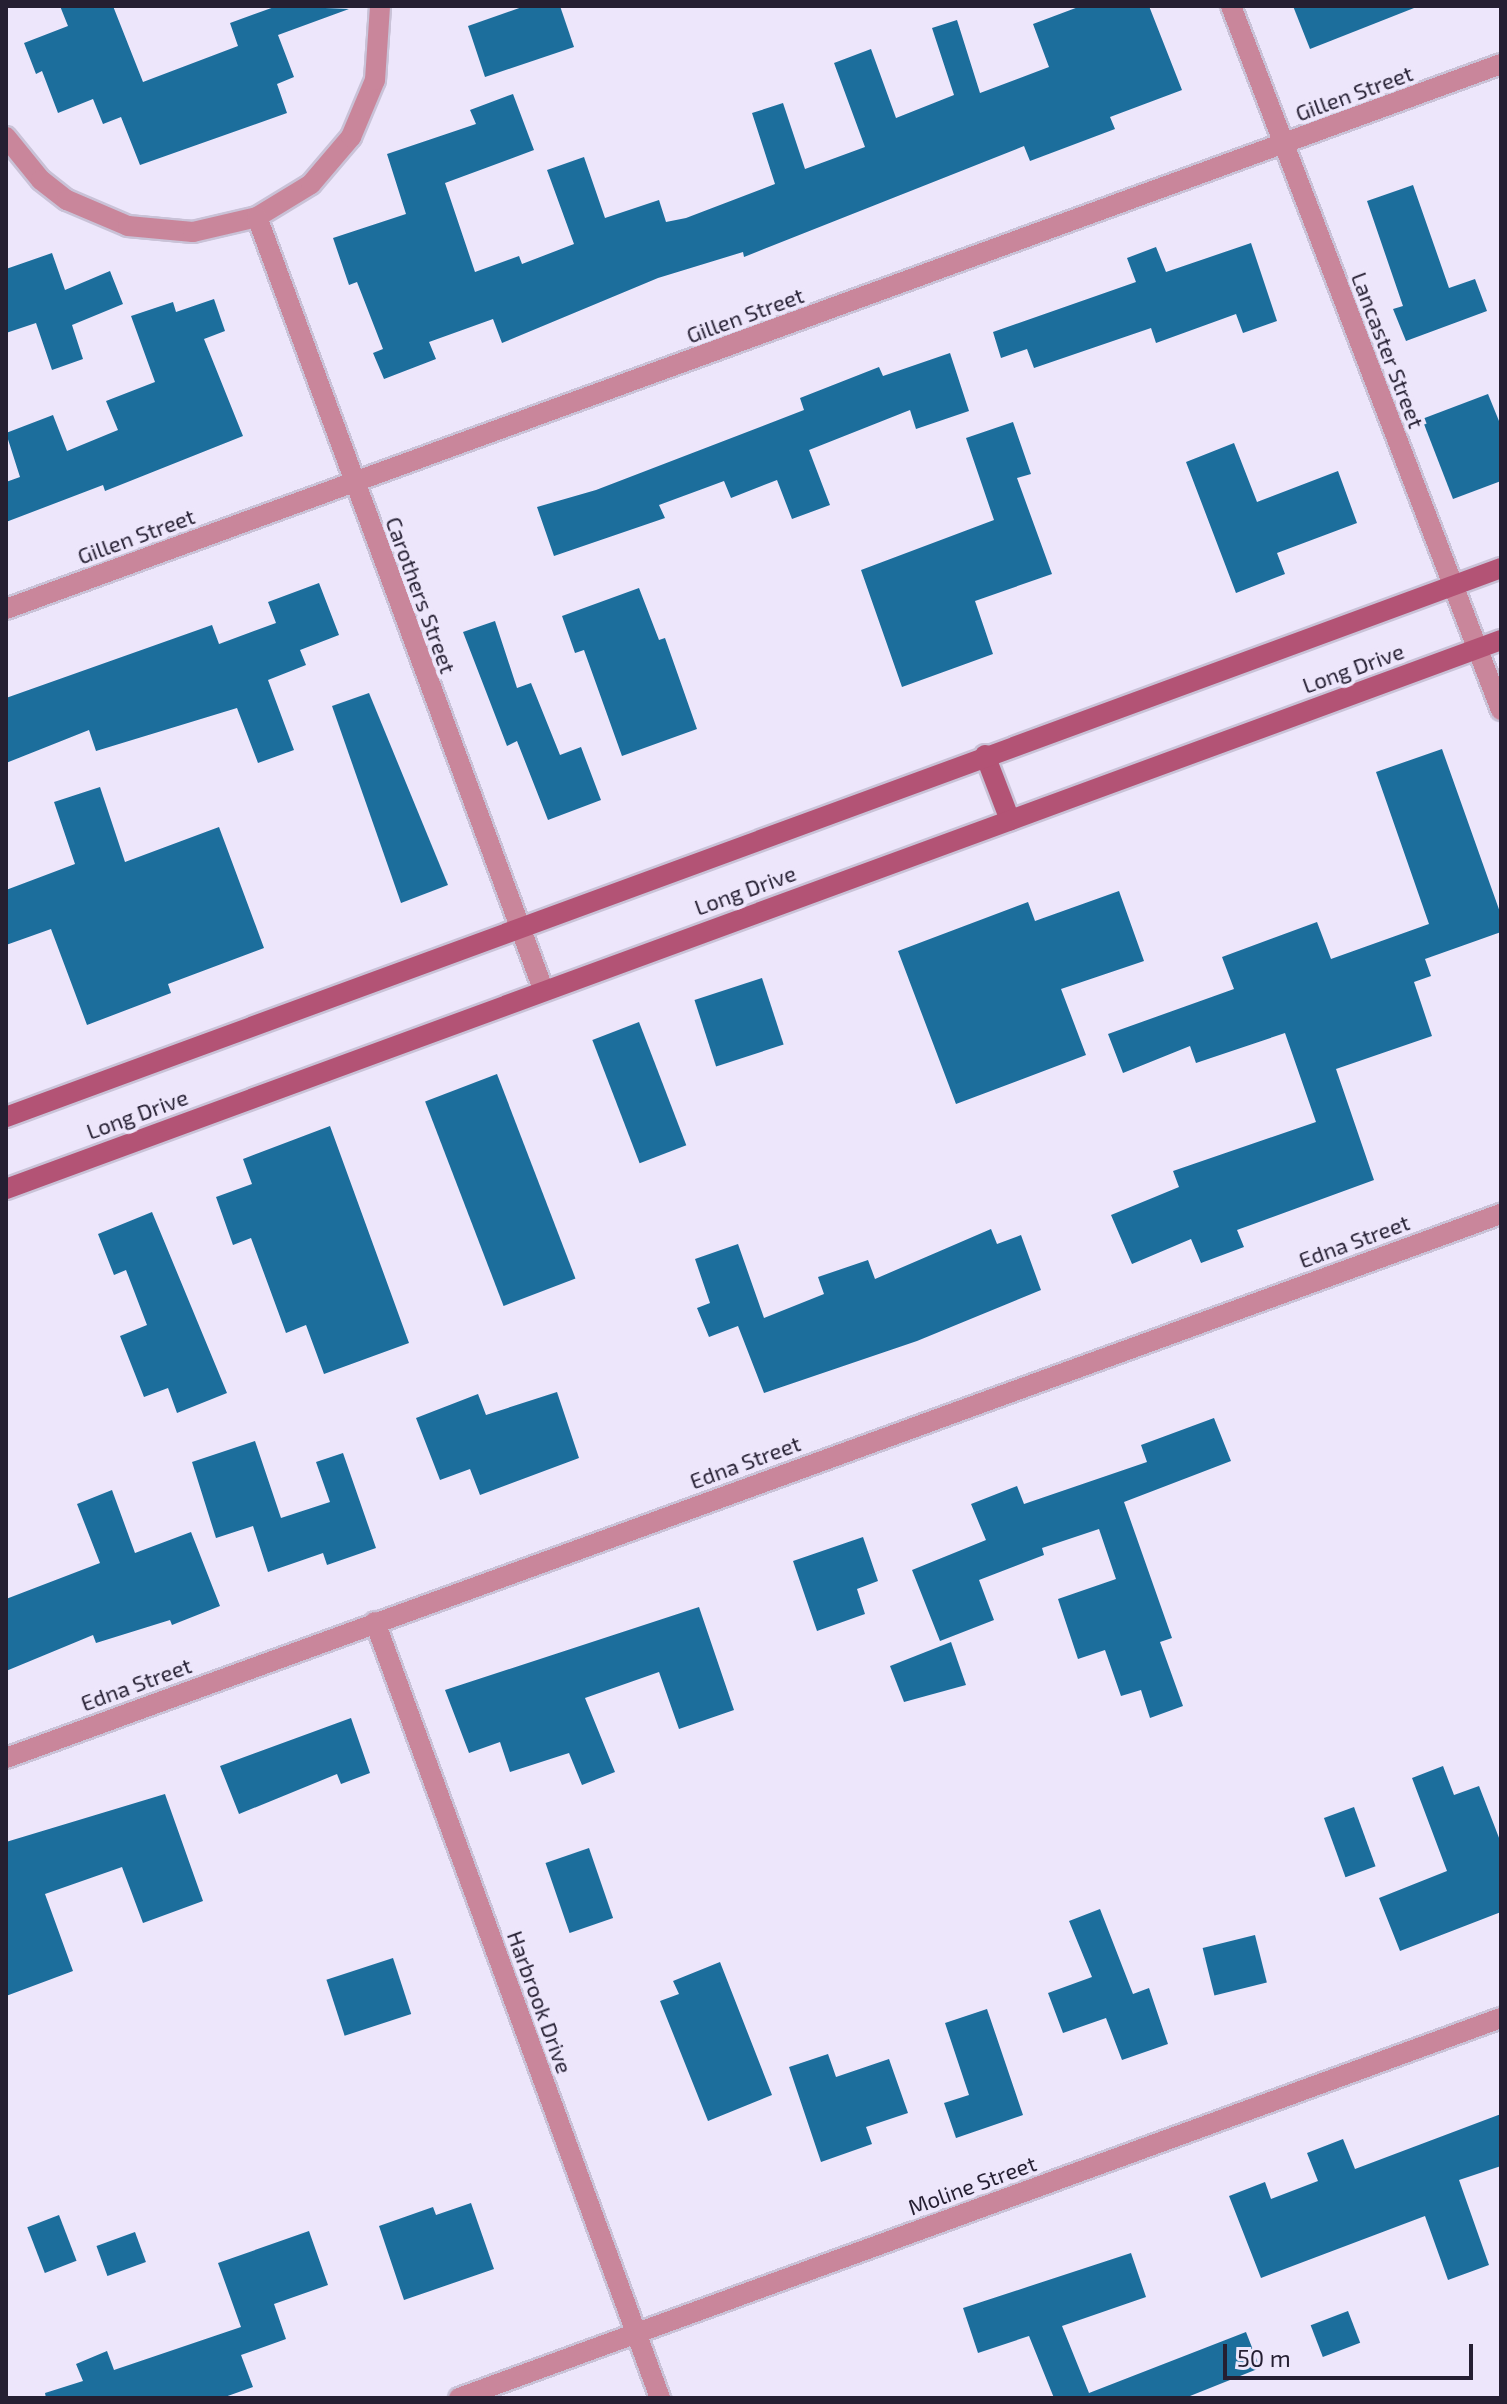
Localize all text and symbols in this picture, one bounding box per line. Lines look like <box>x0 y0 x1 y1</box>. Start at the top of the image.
street label: Gillen Street <box>1292 60 1416 126</box>
street label: Lancaster Street <box>1346 268 1430 432</box>
street label: Gillen Street <box>683 282 807 348</box>
street label: Gillen Street <box>74 503 198 569</box>
street label: Carothers Street <box>380 513 462 677</box>
street label: Long Drive <box>1299 637 1407 699</box>
street label: Long Drive <box>691 859 799 921</box>
street label: Long Drive <box>83 1083 191 1145</box>
street label: Edna Street <box>1295 1209 1413 1273</box>
street label: Edna Street <box>686 1430 804 1494</box>
street label: Edna Street <box>77 1652 195 1716</box>
street label: Harbrook Drive <box>502 1927 578 2077</box>
street label: Moline Street <box>904 2150 1040 2220</box>
scale bar <box>1227 2328 1477 2378</box>
text: 50 m <box>1237 2343 1291 2372</box>

